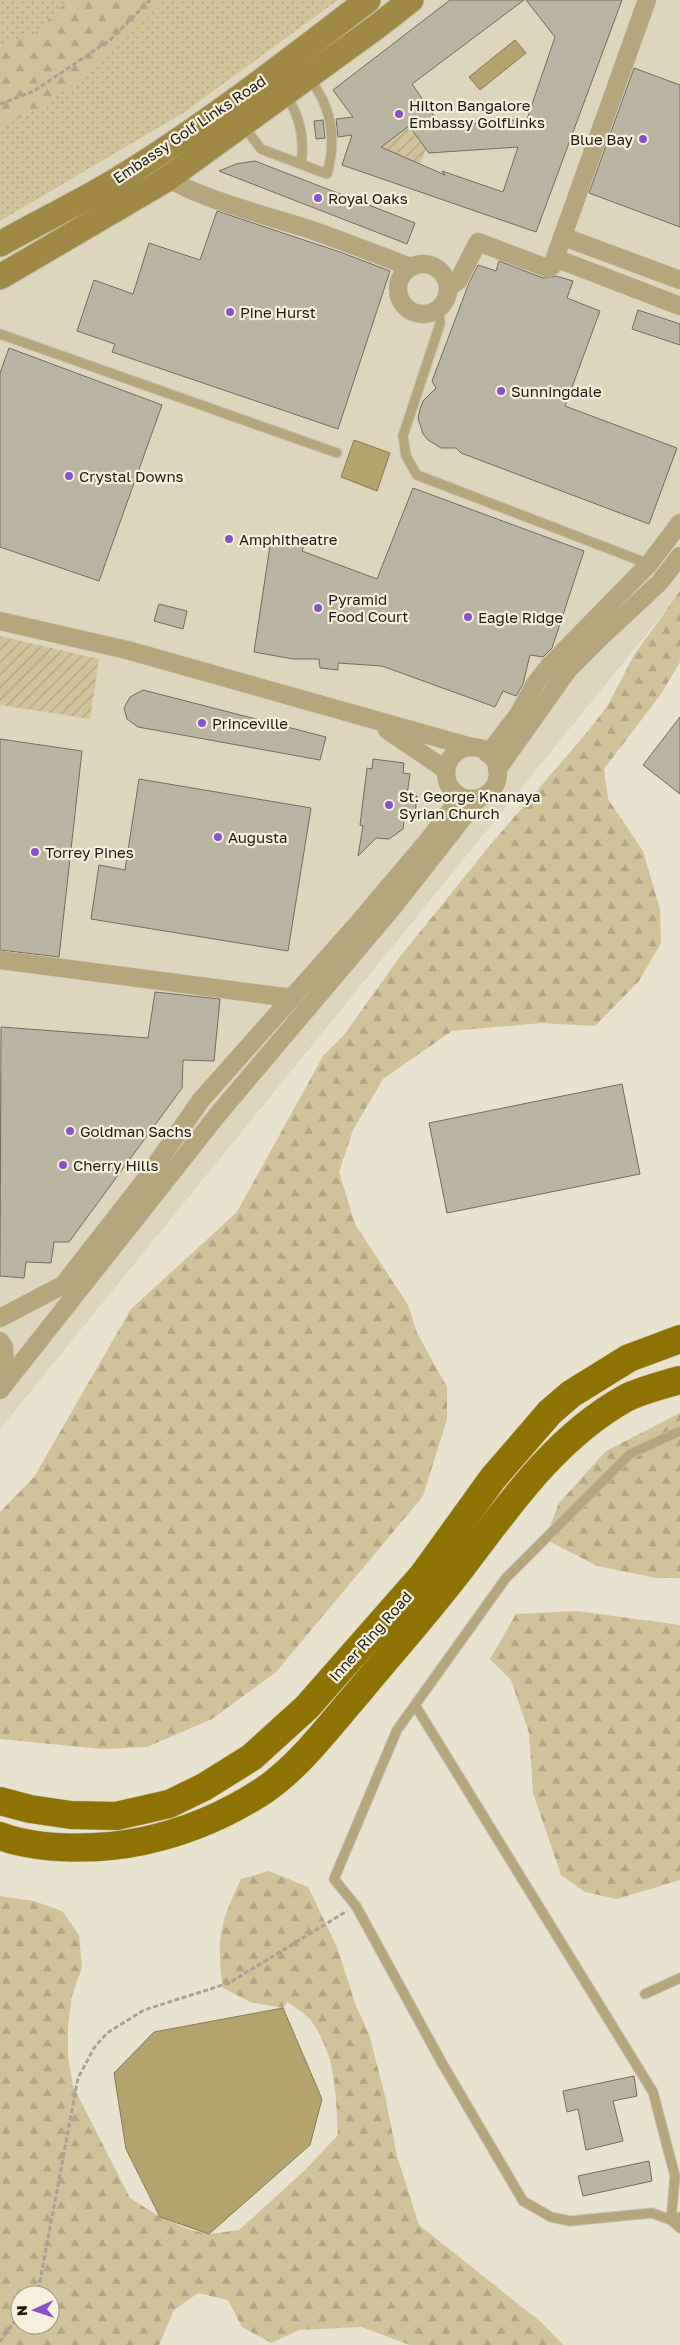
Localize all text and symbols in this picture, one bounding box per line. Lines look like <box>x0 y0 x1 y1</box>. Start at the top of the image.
street label: Embassy Golf Links Road <box>109 71 269 187</box>
place label: Hilton Bangalore Embassy GolfLinks <box>409 96 545 131</box>
marker: Hilton Bangalore Embassy GolfLinks <box>393 108 405 120</box>
place label: Blue Bay <box>570 130 634 148</box>
marker: Blue Bay <box>637 133 649 145</box>
place label: Royal Oaks <box>328 189 408 207</box>
marker: Royal Oaks <box>312 192 324 204</box>
place label: Pine Hurst <box>240 303 316 321</box>
marker: Pine Hurst <box>224 306 236 318</box>
place label: Sunningdale <box>511 382 602 400</box>
marker: Sunningdale <box>495 385 507 397</box>
place label: Crystal Downs <box>79 467 184 485</box>
marker: Crystal Downs <box>63 470 75 482</box>
place label: Amphitheatre <box>239 530 338 548</box>
marker: Amphitheatre <box>223 533 235 545</box>
place label: Pyramid Food Court <box>328 590 408 625</box>
marker: Pyramid Food Court <box>312 602 324 614</box>
place label: Eagle Ridge <box>478 608 563 626</box>
marker: Eagle Ridge <box>462 611 474 623</box>
place label: Princeville <box>212 714 288 732</box>
marker: Princeville <box>196 717 208 729</box>
place label: St. George Knanaya Syrian Church <box>399 787 541 822</box>
marker: St. George Knanaya Syrian Church <box>383 799 395 811</box>
place label: Augusta <box>228 828 288 846</box>
marker: Augusta <box>212 831 224 843</box>
place label: Torrey Pines <box>45 843 134 861</box>
marker: Torrey Pines <box>29 846 41 858</box>
place label: Goldman Sachs <box>80 1122 192 1140</box>
marker: Goldman Sachs <box>64 1125 76 1137</box>
place label: Cherry Hills <box>73 1156 158 1174</box>
marker: Cherry Hills <box>57 1159 69 1171</box>
street label: Inner Ring Road <box>325 1587 415 1685</box>
north arrow <box>10 2285 60 2335</box>
text: N <box>13 2305 30 2316</box>

